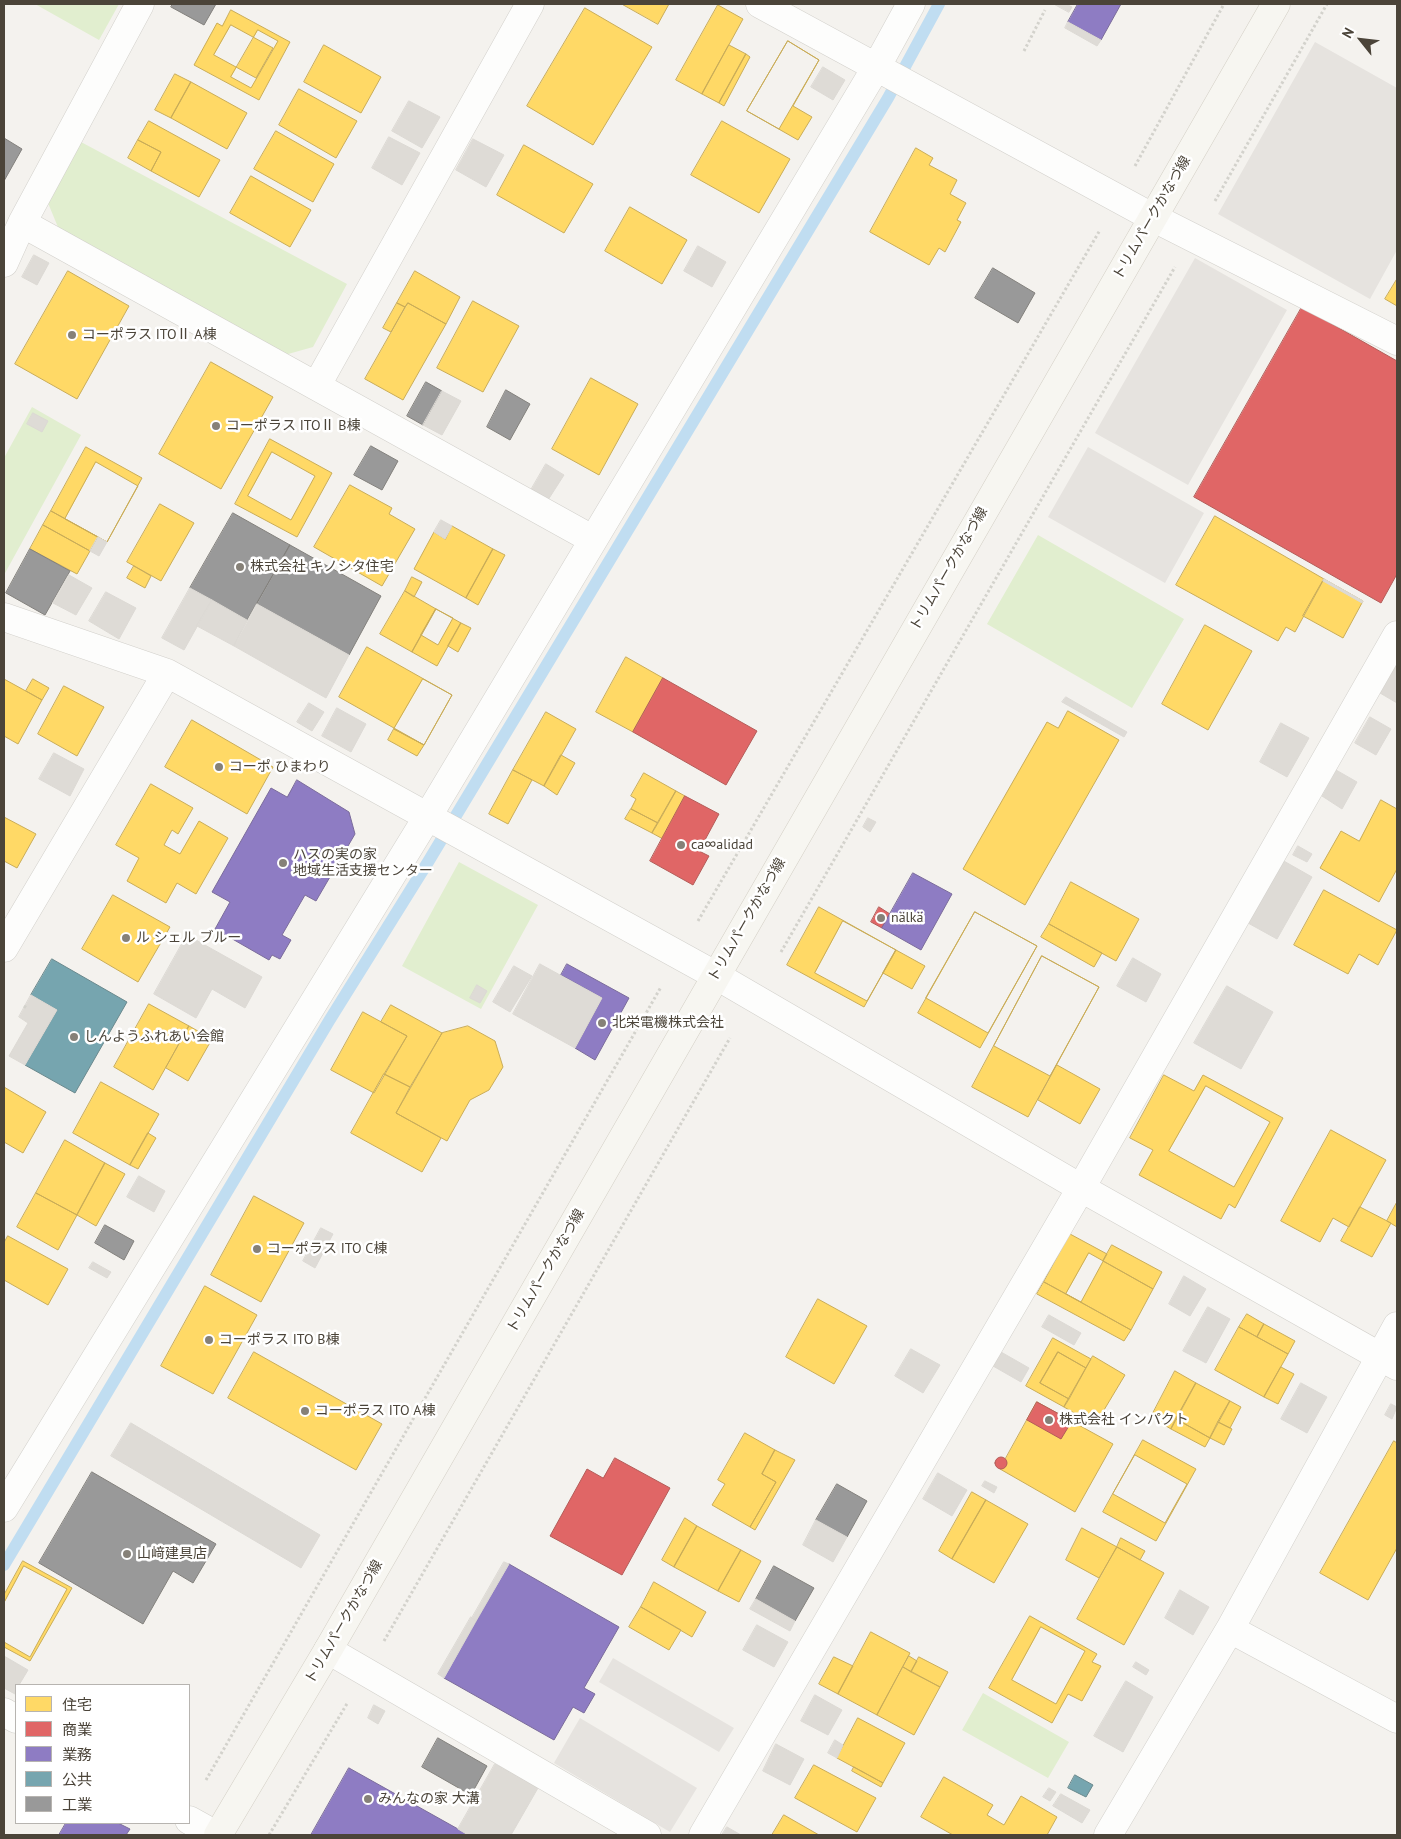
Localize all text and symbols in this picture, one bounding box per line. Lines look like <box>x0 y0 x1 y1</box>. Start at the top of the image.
north arrow <box>1336 15 1386 65</box>
text: N <box>1338 24 1358 41</box>
street label: トリムパークかなづ線 <box>1110 153 1194 283</box>
place label: コーポラス ITOⅡ A棟 <box>82 327 216 343</box>
marker: コーポラス ITOⅡ A棟 <box>66 329 78 341</box>
place label: コーポラス ITOⅡ B棟 <box>226 418 360 434</box>
marker: コーポラス ITOⅡ B棟 <box>210 420 222 432</box>
street label: トリムパークかなづ線 <box>907 504 991 634</box>
place label: 株式会社 キノシタ住宅 <box>250 559 394 575</box>
marker: 株式会社 キノシタ住宅 <box>234 561 246 573</box>
place label: コーポ ひまわり <box>229 759 331 775</box>
marker: コーポ ひまわり <box>213 761 225 773</box>
place label: ca∞alidad <box>691 837 753 853</box>
marker: ca∞alidad <box>675 839 687 851</box>
place label: ハスの実の家 地域生活支援センター <box>293 847 433 880</box>
street label: トリムパークかなづ線 <box>705 855 789 985</box>
marker: ハスの実の家 地域生活支援センター <box>277 857 289 869</box>
place label: nälkä <box>891 910 923 926</box>
marker: nälkä <box>875 912 887 924</box>
place label: ル シェル ブルー <box>136 930 241 946</box>
marker: ル シェル ブルー <box>120 932 132 944</box>
place label: 北栄電機株式会社 <box>612 1015 724 1031</box>
marker: 北栄電機株式会社 <box>596 1017 608 1029</box>
place label: しんようふれあい会館 <box>84 1029 224 1045</box>
marker: しんようふれあい会館 <box>68 1031 80 1043</box>
street label: トリムパークかなづ線 <box>504 1206 588 1336</box>
place label: コーポラス ITO C棟 <box>267 1241 387 1257</box>
marker: コーポラス ITO C棟 <box>251 1243 263 1255</box>
place label: コーポラス ITO B棟 <box>219 1332 339 1348</box>
marker: コーポラス ITO B棟 <box>203 1334 215 1346</box>
place label: コーポラス ITO A棟 <box>315 1403 435 1419</box>
marker: コーポラス ITO A棟 <box>299 1405 311 1417</box>
place label: 株式会社 インパクト <box>1059 1412 1189 1428</box>
marker: 株式会社 インパクト <box>1043 1414 1055 1426</box>
place label: 山﨑建具店 <box>137 1546 207 1562</box>
marker: 山﨑建具店 <box>121 1548 133 1560</box>
street label: トリムパークかなづ線 <box>302 1557 386 1687</box>
legend <box>15 1684 190 1824</box>
text: 住宅 <box>62 1695 92 1714</box>
text: 商業 <box>62 1720 92 1739</box>
text: 業務 <box>62 1745 92 1764</box>
text: 公共 <box>62 1770 92 1789</box>
place label: みんなの家 大溝 <box>378 1791 480 1807</box>
marker: みんなの家 大溝 <box>362 1793 374 1805</box>
text: 工業 <box>62 1795 92 1814</box>

